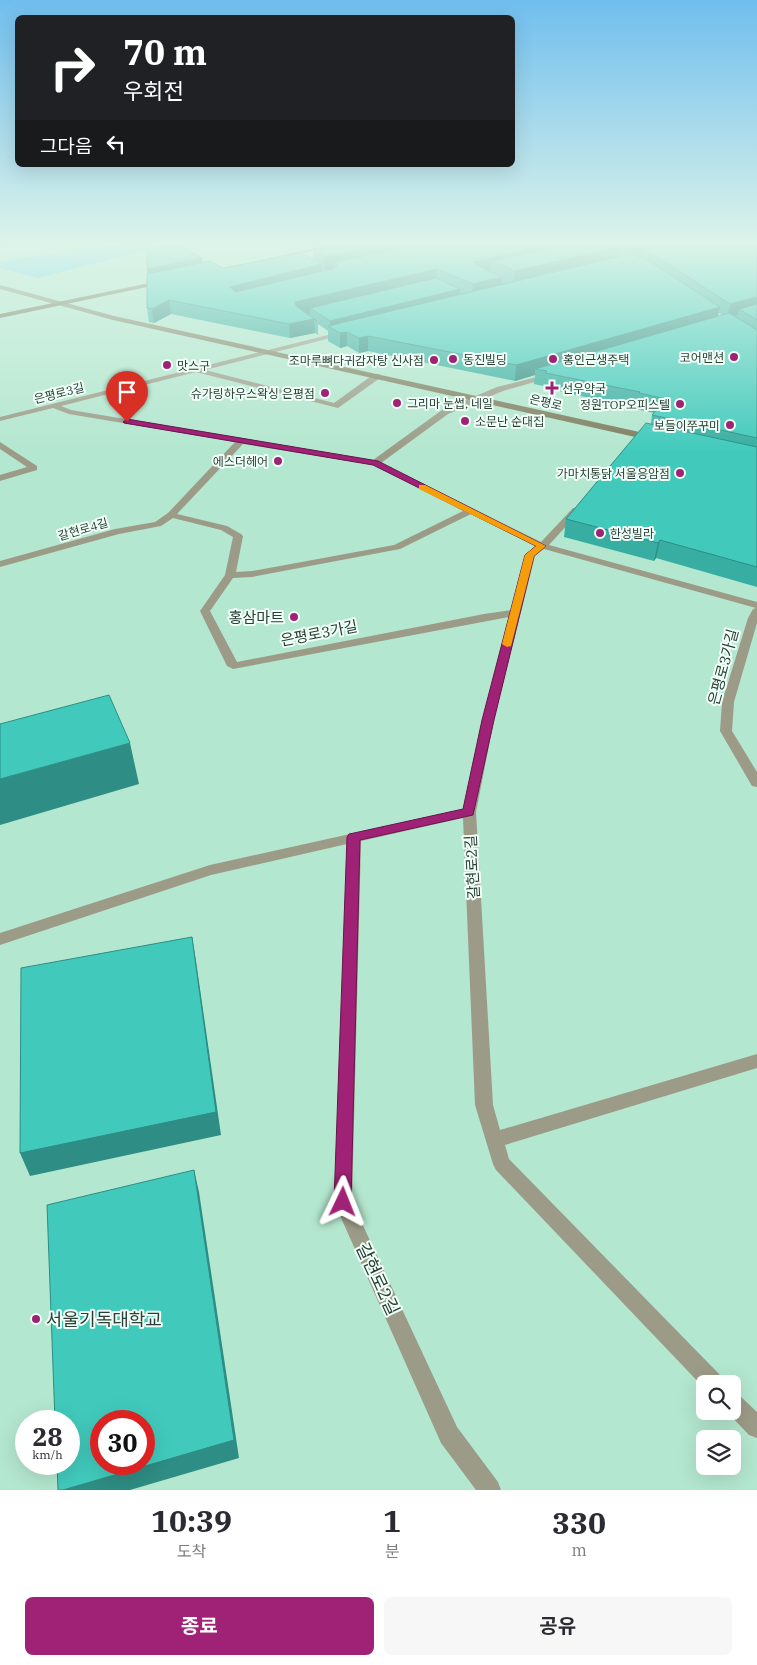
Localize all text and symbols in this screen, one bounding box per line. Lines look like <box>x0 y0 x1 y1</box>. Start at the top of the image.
text: 70 m <box>123 29 207 75</box>
icon: right <box>40 35 105 100</box>
text: 우회전 <box>123 76 184 105</box>
icon: left <box>102 130 130 158</box>
text: 그다음 <box>40 134 92 158</box>
place label: 코어맨션 <box>680 350 724 365</box>
marker: 코어맨션 <box>728 351 740 363</box>
place label: 동진빌딩 <box>463 352 507 367</box>
place label: 홍인근생주택 <box>563 352 629 367</box>
place label: 조마루뼈다귀감자탕 신사점 <box>289 353 424 368</box>
marker: 동진빌딩 <box>447 353 459 365</box>
marker: 홍인근생주택 <box>547 353 559 365</box>
marker: 조마루뼈다귀감자탕 신사점 <box>428 354 440 366</box>
place label: 맛스구 <box>177 358 210 373</box>
marker: 맛스구 <box>161 359 173 371</box>
pin <box>106 371 148 422</box>
icon: arrive <box>113 378 141 406</box>
street label: 은평로3길 <box>32 380 86 406</box>
place label: 선우약국 <box>562 381 606 396</box>
marker: 선우약국 <box>546 382 558 394</box>
place label: 슈가링하우스왁싱 은평점 <box>191 386 315 401</box>
marker: 슈가링하우스왁싱 은평점 <box>319 387 331 399</box>
street label: 은평로 <box>528 391 564 413</box>
place label: 그리마 눈썹, 네일 <box>407 396 493 411</box>
marker: 그리마 눈썹, 네일 <box>391 397 403 409</box>
place label: 정원TOP오피스텔 <box>580 397 670 412</box>
marker: 정원TOP오피스텔 <box>674 398 686 410</box>
place label: 소문난 순대집 <box>475 414 544 429</box>
marker: 소문난 순대집 <box>459 415 471 427</box>
place label: 보들이쭈꾸미 <box>654 418 720 433</box>
marker: 보들이쭈꾸미 <box>724 419 736 431</box>
place label: 에스더헤어 <box>213 454 268 469</box>
marker: 에스더헤어 <box>272 455 284 467</box>
place label: 가마치통닭 서울응암점 <box>557 466 670 481</box>
marker: 가마치통닭 서울응암점 <box>674 467 686 479</box>
street label: 갈현로4길 <box>56 515 110 543</box>
place label: 한성빌라 <box>610 526 654 541</box>
marker: 한성빌라 <box>594 527 606 539</box>
place label: 홍삼마트 <box>229 608 284 627</box>
marker: 홍삼마트 <box>288 611 300 623</box>
street label: 은평로3가길 <box>279 616 359 650</box>
street label: 은평로3가길 <box>704 627 742 707</box>
street label: 갈현로2길 <box>461 834 483 900</box>
position arrow <box>316 1175 368 1227</box>
street label: 갈현로2길 <box>351 1239 405 1319</box>
place label: 서울기독대학교 <box>46 1308 162 1331</box>
marker: 서울기독대학교 <box>30 1313 42 1325</box>
map controls <box>696 1375 741 1475</box>
button: search <box>696 1375 741 1420</box>
speed limit sign: 30 <box>90 1410 155 1475</box>
text: 28 <box>32 1420 63 1453</box>
button: layers <box>696 1430 741 1475</box>
text: km/h <box>32 1447 63 1462</box>
text: 10:39 <box>151 1501 232 1540</box>
text: 1 <box>383 1501 401 1540</box>
text: 330 <box>552 1503 606 1542</box>
text: m <box>571 1540 587 1560</box>
text: 도착 <box>177 1541 206 1561</box>
text: 분 <box>385 1541 399 1561</box>
button: 종료 <box>25 1597 374 1655</box>
button: 공유 <box>384 1597 732 1655</box>

